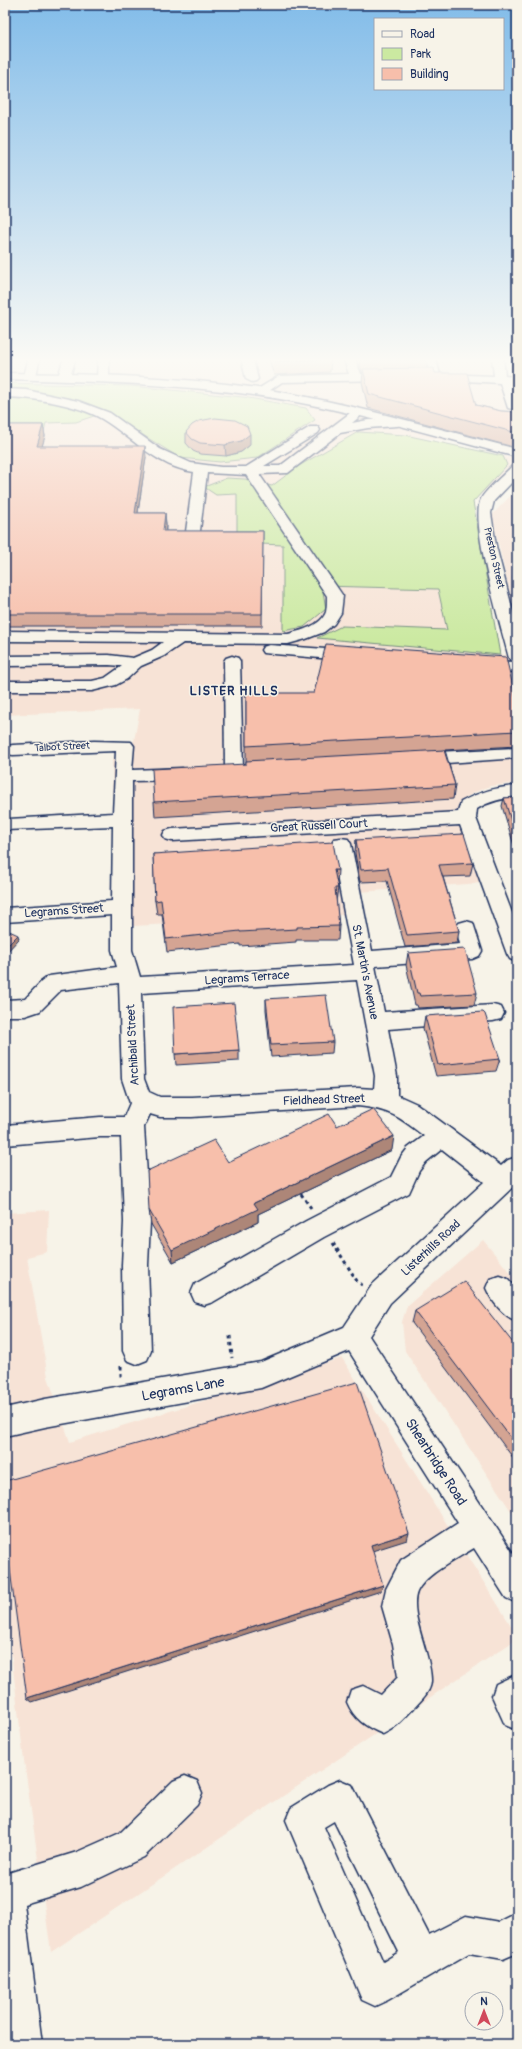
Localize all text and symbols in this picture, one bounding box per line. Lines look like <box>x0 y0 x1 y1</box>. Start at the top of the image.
legend <box>374 18 504 90</box>
text: Road <box>410 27 435 42</box>
text: Park <box>410 47 431 62</box>
text: Building <box>410 67 449 82</box>
street label: Preston Street <box>481 526 507 591</box>
district label: LISTER HILLS <box>189 683 279 699</box>
street label: Talbot Street <box>34 740 91 754</box>
street label: Great Russell Court <box>270 816 368 836</box>
street label: Legrams Street <box>24 901 104 921</box>
street label: St. Martin's Avenue <box>348 923 382 1021</box>
street label: Legrams Terrace <box>204 968 290 988</box>
street label: Archibald Street <box>123 1004 143 1086</box>
street label: Fieldhead Street <box>283 1091 365 1109</box>
street label: Listerhills Road <box>398 1217 464 1279</box>
street label: Legrams Lane <box>140 1373 226 1405</box>
street label: Shearbridge Road <box>402 1415 470 1509</box>
north arrow <box>464 1991 504 2031</box>
text: N <box>480 1995 488 2008</box>

